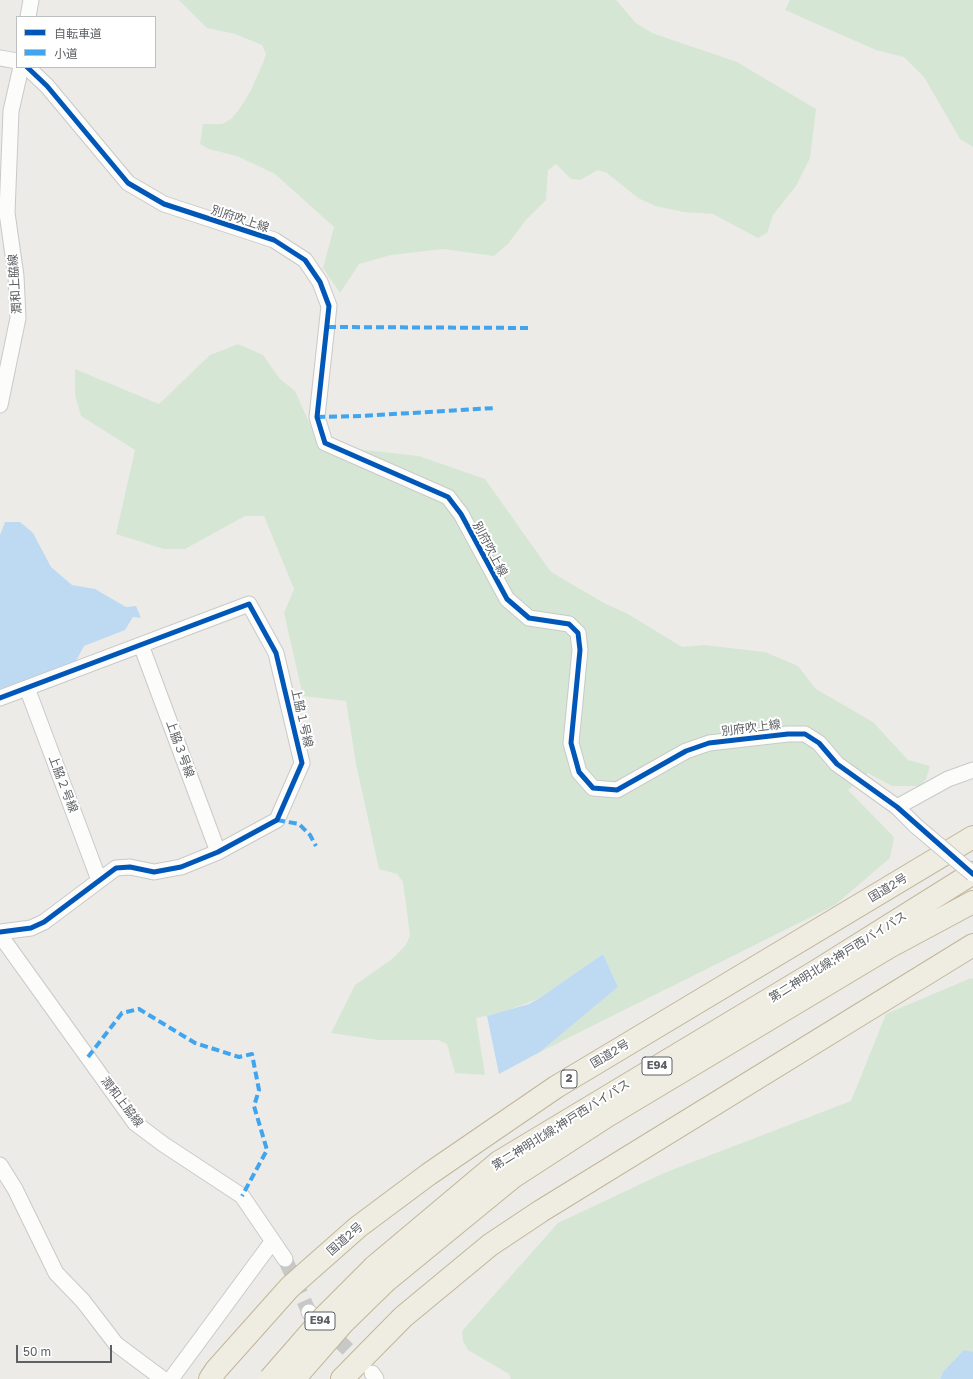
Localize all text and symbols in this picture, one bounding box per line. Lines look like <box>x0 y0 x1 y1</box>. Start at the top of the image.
legend <box>16 16 156 68</box>
text: 自転車道 <box>54 26 102 41</box>
text: 小道 <box>54 46 78 61</box>
street label: 別府吹上線 <box>209 203 271 235</box>
street label: 潤和上脇線 <box>6 254 24 314</box>
street label: 別府吹上線 <box>470 519 510 579</box>
street label: 上脇１号線 <box>288 687 316 749</box>
street label: 別府吹上線 <box>720 717 782 739</box>
street label: 上脇３号線 <box>163 718 197 780</box>
street label: 上脇２号線 <box>46 753 80 815</box>
street label: 国道2号 <box>866 871 910 905</box>
street label: 第二神明北線;神戸西バイパス <box>767 909 909 1005</box>
street label: 国道2号 <box>588 1037 632 1071</box>
road number: E94 <box>642 1057 672 1075</box>
road number: 2 <box>561 1070 577 1088</box>
street label: 潤和上脇線 <box>98 1074 146 1130</box>
street label: 第二神明北線;神戸西バイパス <box>490 1077 632 1173</box>
street label: 国道2号 <box>324 1219 366 1259</box>
road number: E94 <box>305 1312 335 1330</box>
scale bar <box>18 1337 114 1363</box>
text: 50 m <box>23 1344 51 1359</box>

